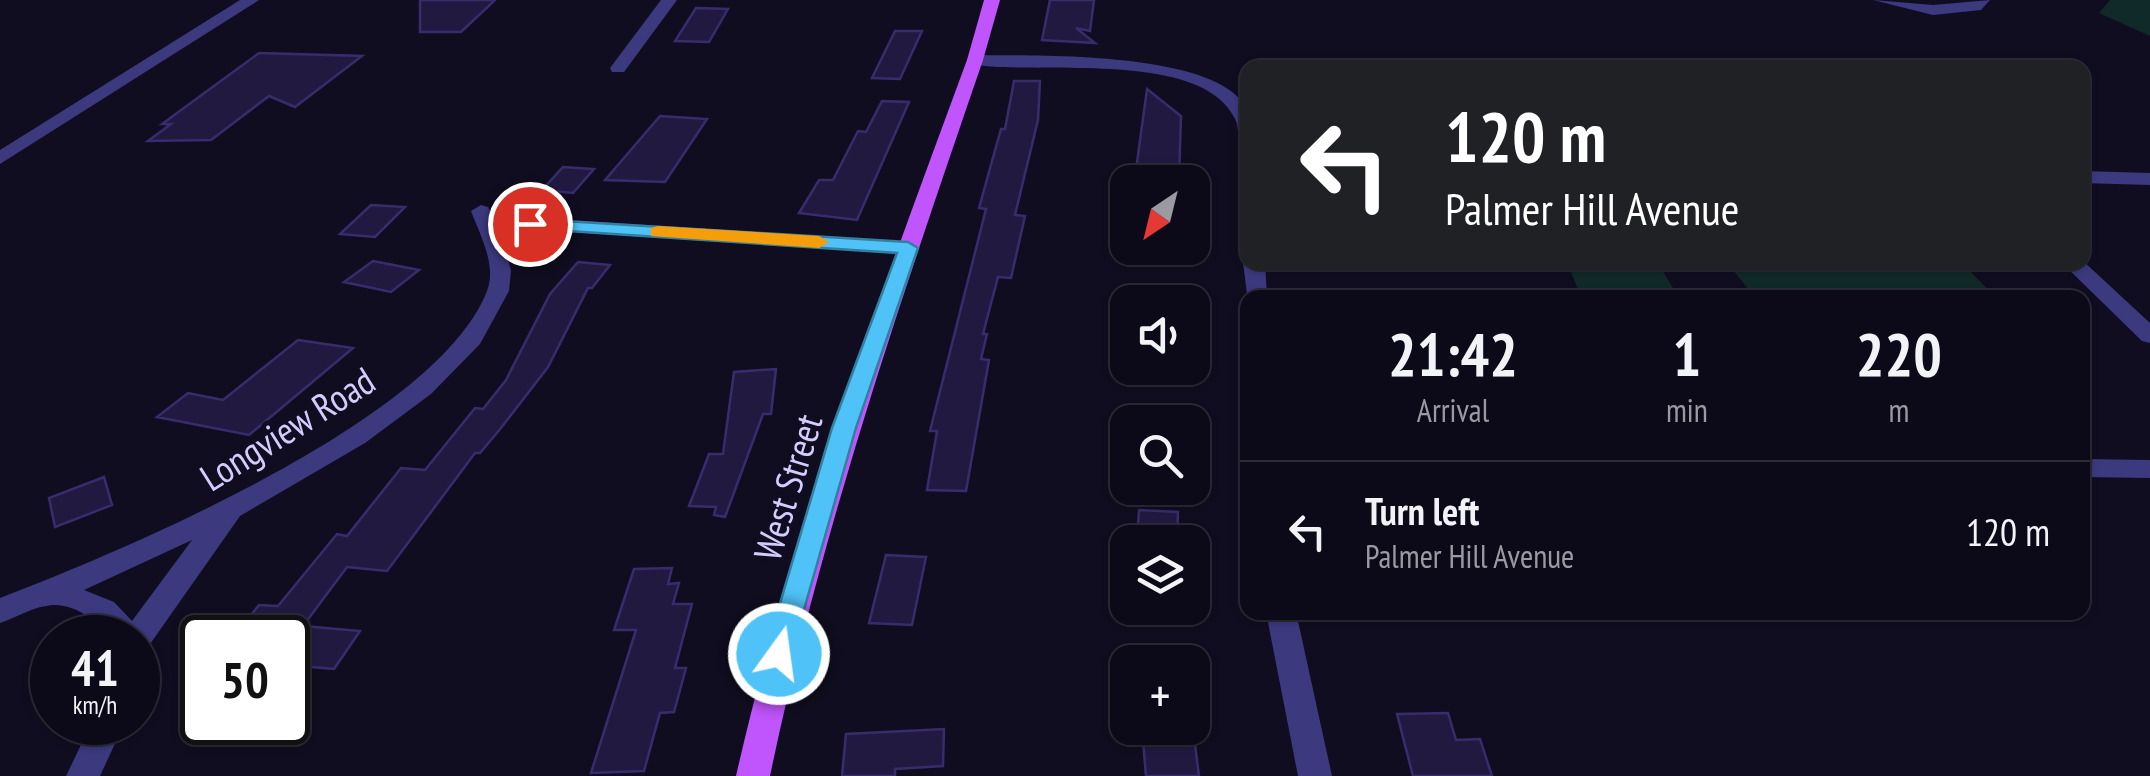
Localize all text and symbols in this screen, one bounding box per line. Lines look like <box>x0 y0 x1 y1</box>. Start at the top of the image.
text: 120 m <box>1445 91 1606 181</box>
icon: left <box>1280 100 1410 230</box>
north arrow <box>1110 165 1210 265</box>
map controls <box>1110 165 1210 745</box>
text: Palmer Hill Avenue <box>1445 179 1739 237</box>
pin <box>488 182 573 267</box>
icon: arrive <box>503 197 558 252</box>
button: sound <box>1110 285 1210 385</box>
text: 21:42 <box>1388 315 1518 393</box>
text: 1 <box>1673 315 1701 393</box>
text: 220 <box>1856 315 1942 393</box>
street label: Longview Road <box>191 355 383 501</box>
text: Arrival <box>1417 389 1489 431</box>
text: min <box>1666 389 1708 431</box>
text: m <box>1888 389 1909 431</box>
button: search <box>1110 405 1210 505</box>
street label: West Street <box>742 408 832 566</box>
text: Turn left <box>1365 486 1479 535</box>
icon: left <box>1280 504 1335 559</box>
text: 120 m <box>1966 507 2050 556</box>
button: layers <box>1110 525 1210 625</box>
text: Palmer Hill Avenue <box>1365 535 1574 577</box>
position arrow <box>727 602 831 706</box>
speed limit sign: 50 <box>180 615 310 745</box>
text: 41 <box>71 635 119 700</box>
button: + <box>1110 645 1210 745</box>
text: km/h <box>73 689 117 721</box>

